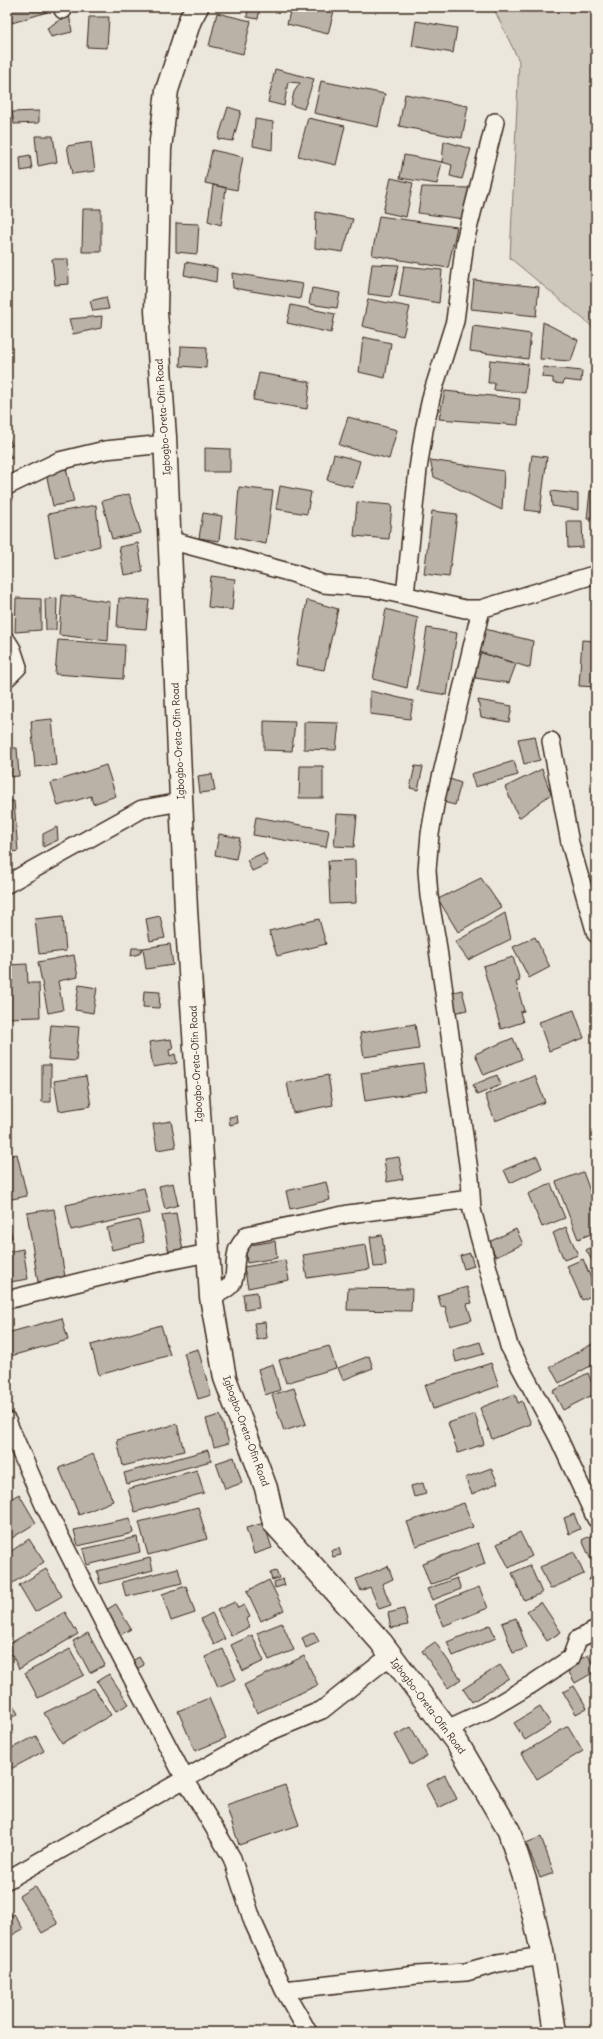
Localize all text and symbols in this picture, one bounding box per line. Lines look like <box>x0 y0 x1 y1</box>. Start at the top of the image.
street label: Igbogbo-Oreta-Ofin Road <box>152 358 174 476</box>
street label: Igbogbo-Oreta-Ofin Road <box>168 682 188 800</box>
street label: Igbogbo-Oreta-Ofin Road <box>186 1005 206 1123</box>
street label: Igbogbo-Oreta-Ofin Road <box>220 1374 272 1488</box>
street label: Igbogbo-Oreta-Ofin Road <box>388 1655 468 1757</box>

